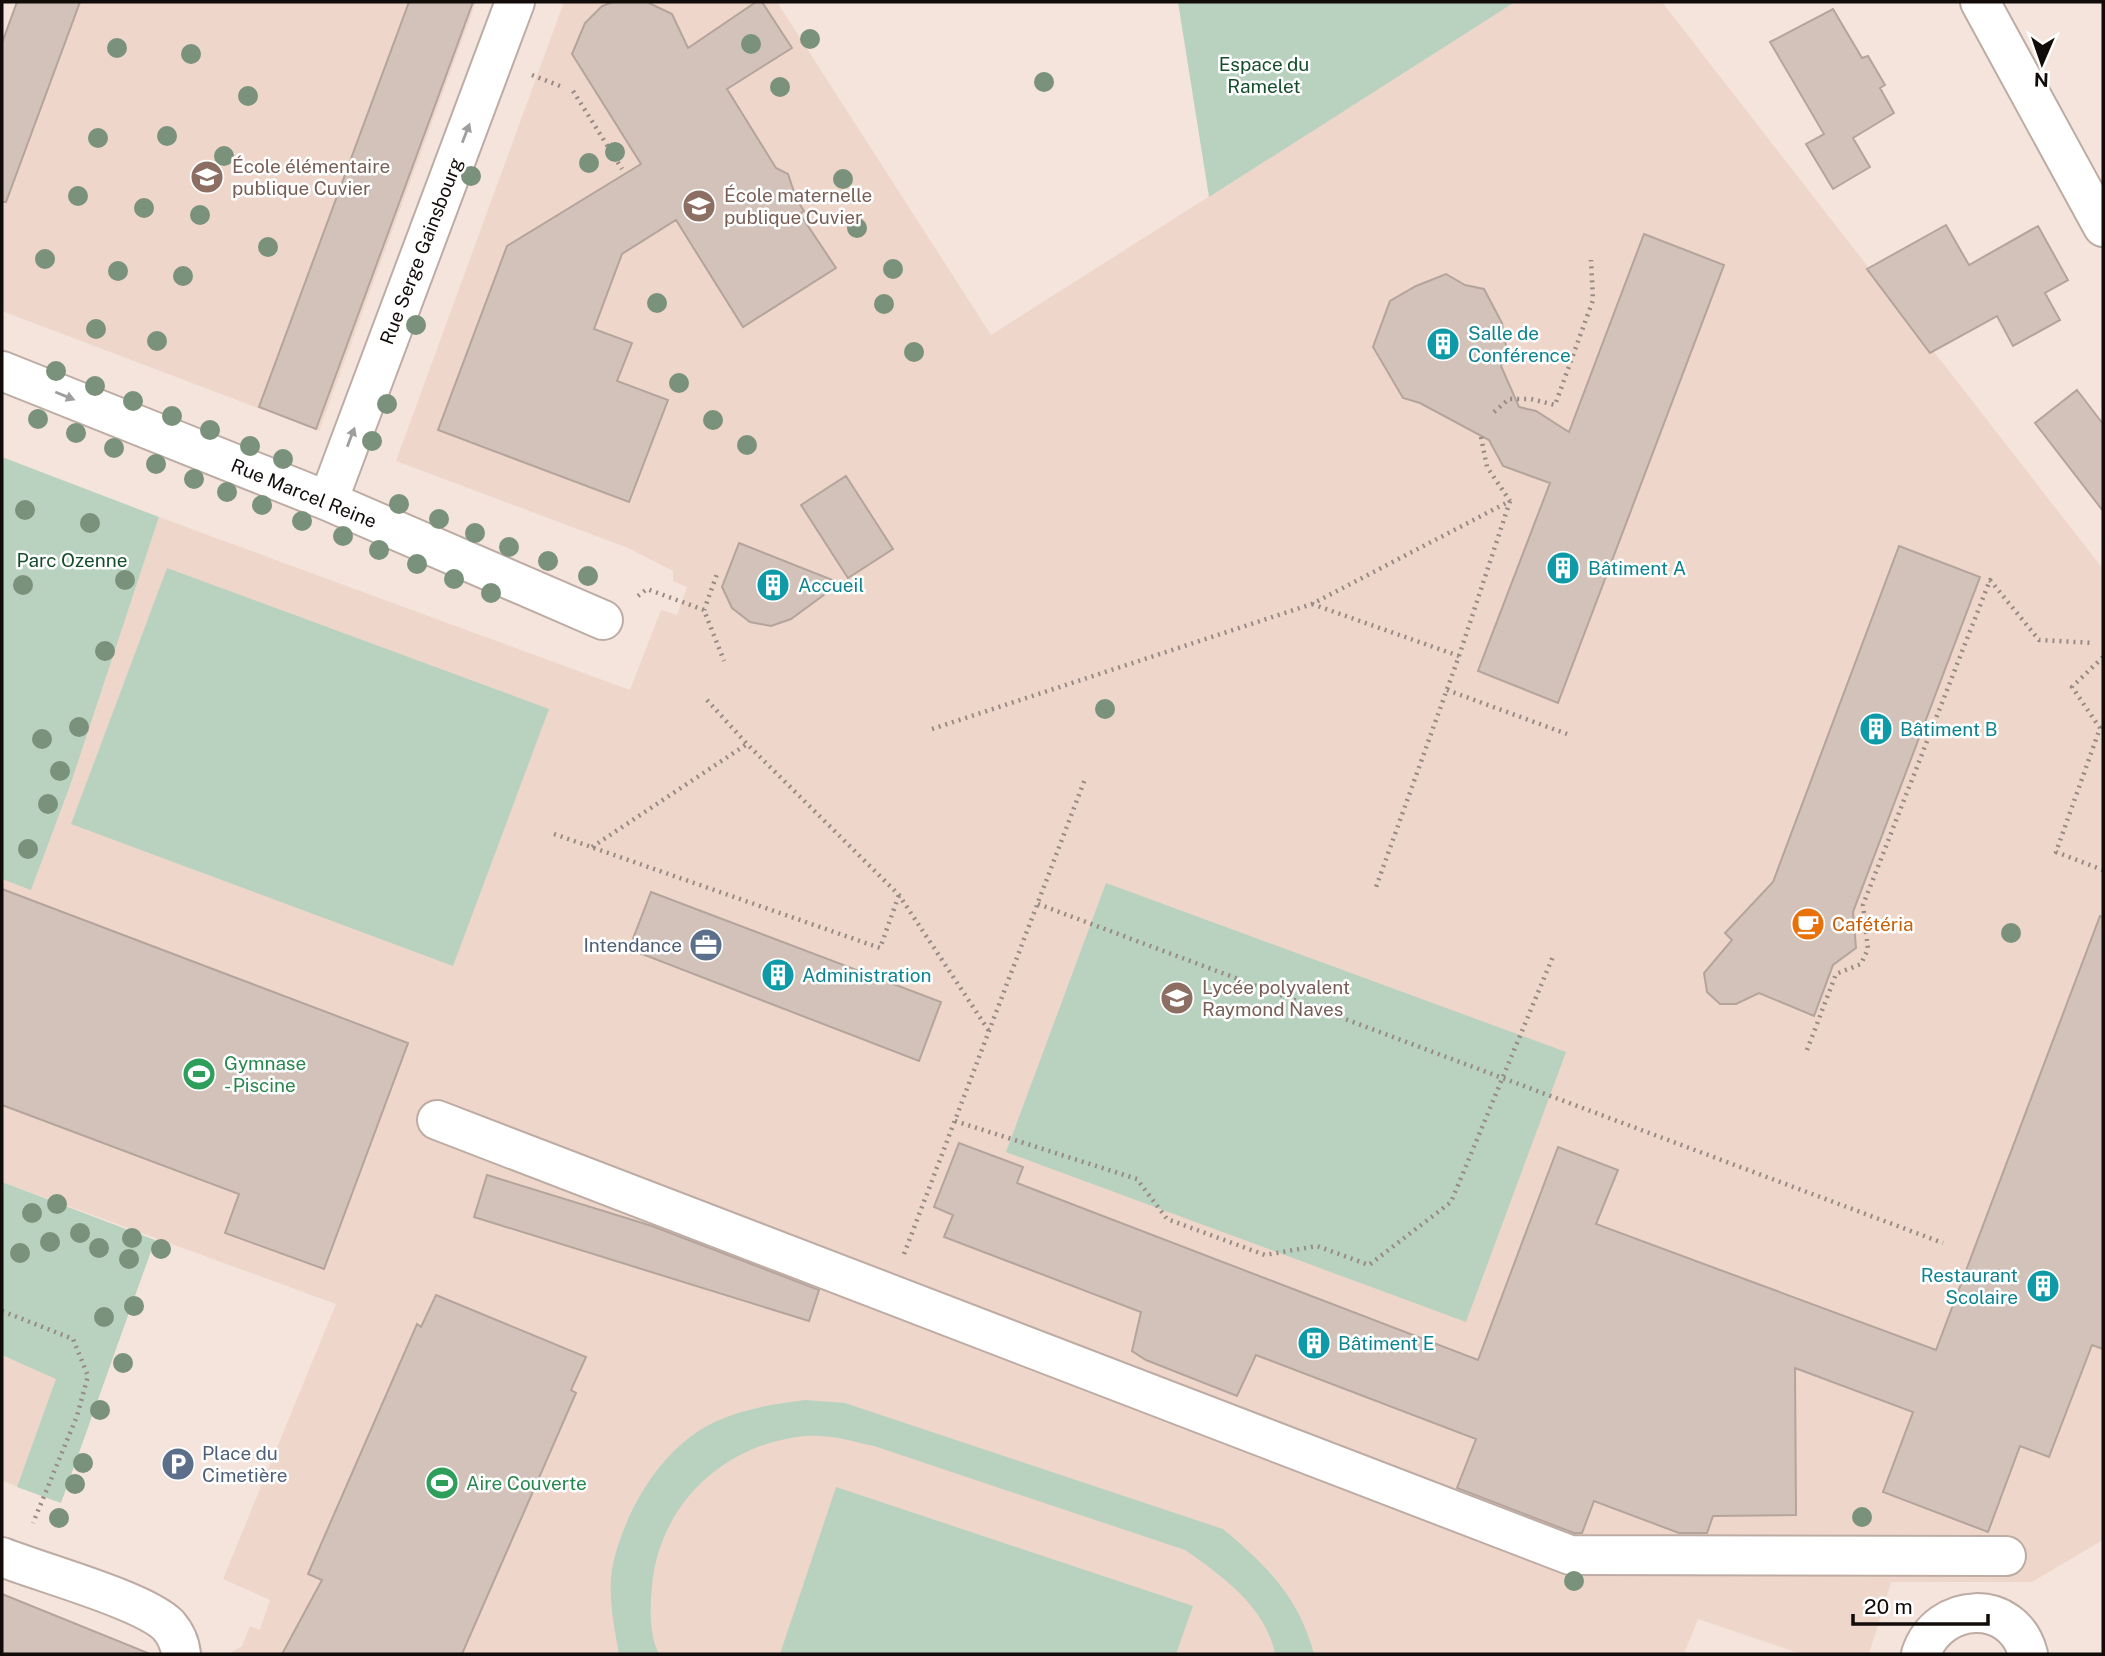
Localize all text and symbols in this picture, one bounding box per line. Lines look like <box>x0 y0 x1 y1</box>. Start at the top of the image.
north arrow <box>2007 28 2077 98</box>
park label: Espace du Ramelet <box>1219 53 1309 97</box>
text: N <box>2034 69 2049 91</box>
one-way arrow <box>461 122 472 143</box>
street label: Rue Serge Gainsbourg <box>375 154 467 347</box>
place label: École élémentaire publique Cuvier <box>232 155 390 199</box>
school or university icon: École élémentaire publique Cuvier <box>188 158 226 196</box>
place label: École maternelle publique Cuvier <box>724 184 872 228</box>
school or university icon: École maternelle publique Cuvier <box>680 187 718 225</box>
place label: Salle de Conférence <box>1468 322 1571 366</box>
building icon: Salle de Conférence <box>1424 325 1462 363</box>
one-way arrow <box>55 391 76 402</box>
one-way arrow <box>346 427 357 448</box>
street label: Rue Marcel Reine <box>228 454 380 532</box>
park label: Parc Ozenne <box>17 549 127 571</box>
building icon: Bâtiment A <box>1544 549 1582 587</box>
place label: Bâtiment A <box>1588 557 1686 579</box>
building icon: Accueil <box>754 566 792 604</box>
place label: Accueil <box>798 574 864 596</box>
building icon: Bâtiment B <box>1857 710 1895 748</box>
place label: Bâtiment B <box>1900 718 1998 740</box>
cafe icon: Cafétéria <box>1789 905 1827 943</box>
place label: Cafétéria <box>1832 913 1913 935</box>
office icon: Intendance <box>687 926 725 964</box>
place label: Intendance <box>583 934 682 956</box>
building icon: Administration <box>759 956 797 994</box>
place label: Administration <box>802 964 931 986</box>
place label: Lycée polyvalent Raymond Naves <box>1202 976 1350 1020</box>
school or university icon: Lycée polyvalent Raymond Naves <box>1158 979 1196 1017</box>
place label: Gymnase - Piscine <box>224 1052 306 1096</box>
sports icon: Gymnase - Piscine <box>180 1055 218 1093</box>
place label: Restaurant Scolaire <box>1921 1264 2018 1308</box>
building icon: Restaurant Scolaire <box>2024 1267 2062 1305</box>
building icon: Bâtiment E <box>1295 1324 1333 1362</box>
place label: Bâtiment E <box>1338 1332 1435 1354</box>
place label: Place du Cimetière <box>202 1442 288 1486</box>
parking icon: Place du Cimetière <box>159 1445 197 1483</box>
sports icon: Aire Couverte <box>423 1464 461 1502</box>
place label: Aire Couverte <box>466 1472 587 1494</box>
scale bar <box>1853 1582 1988 1626</box>
text: 20 m <box>1864 1594 1913 1619</box>

